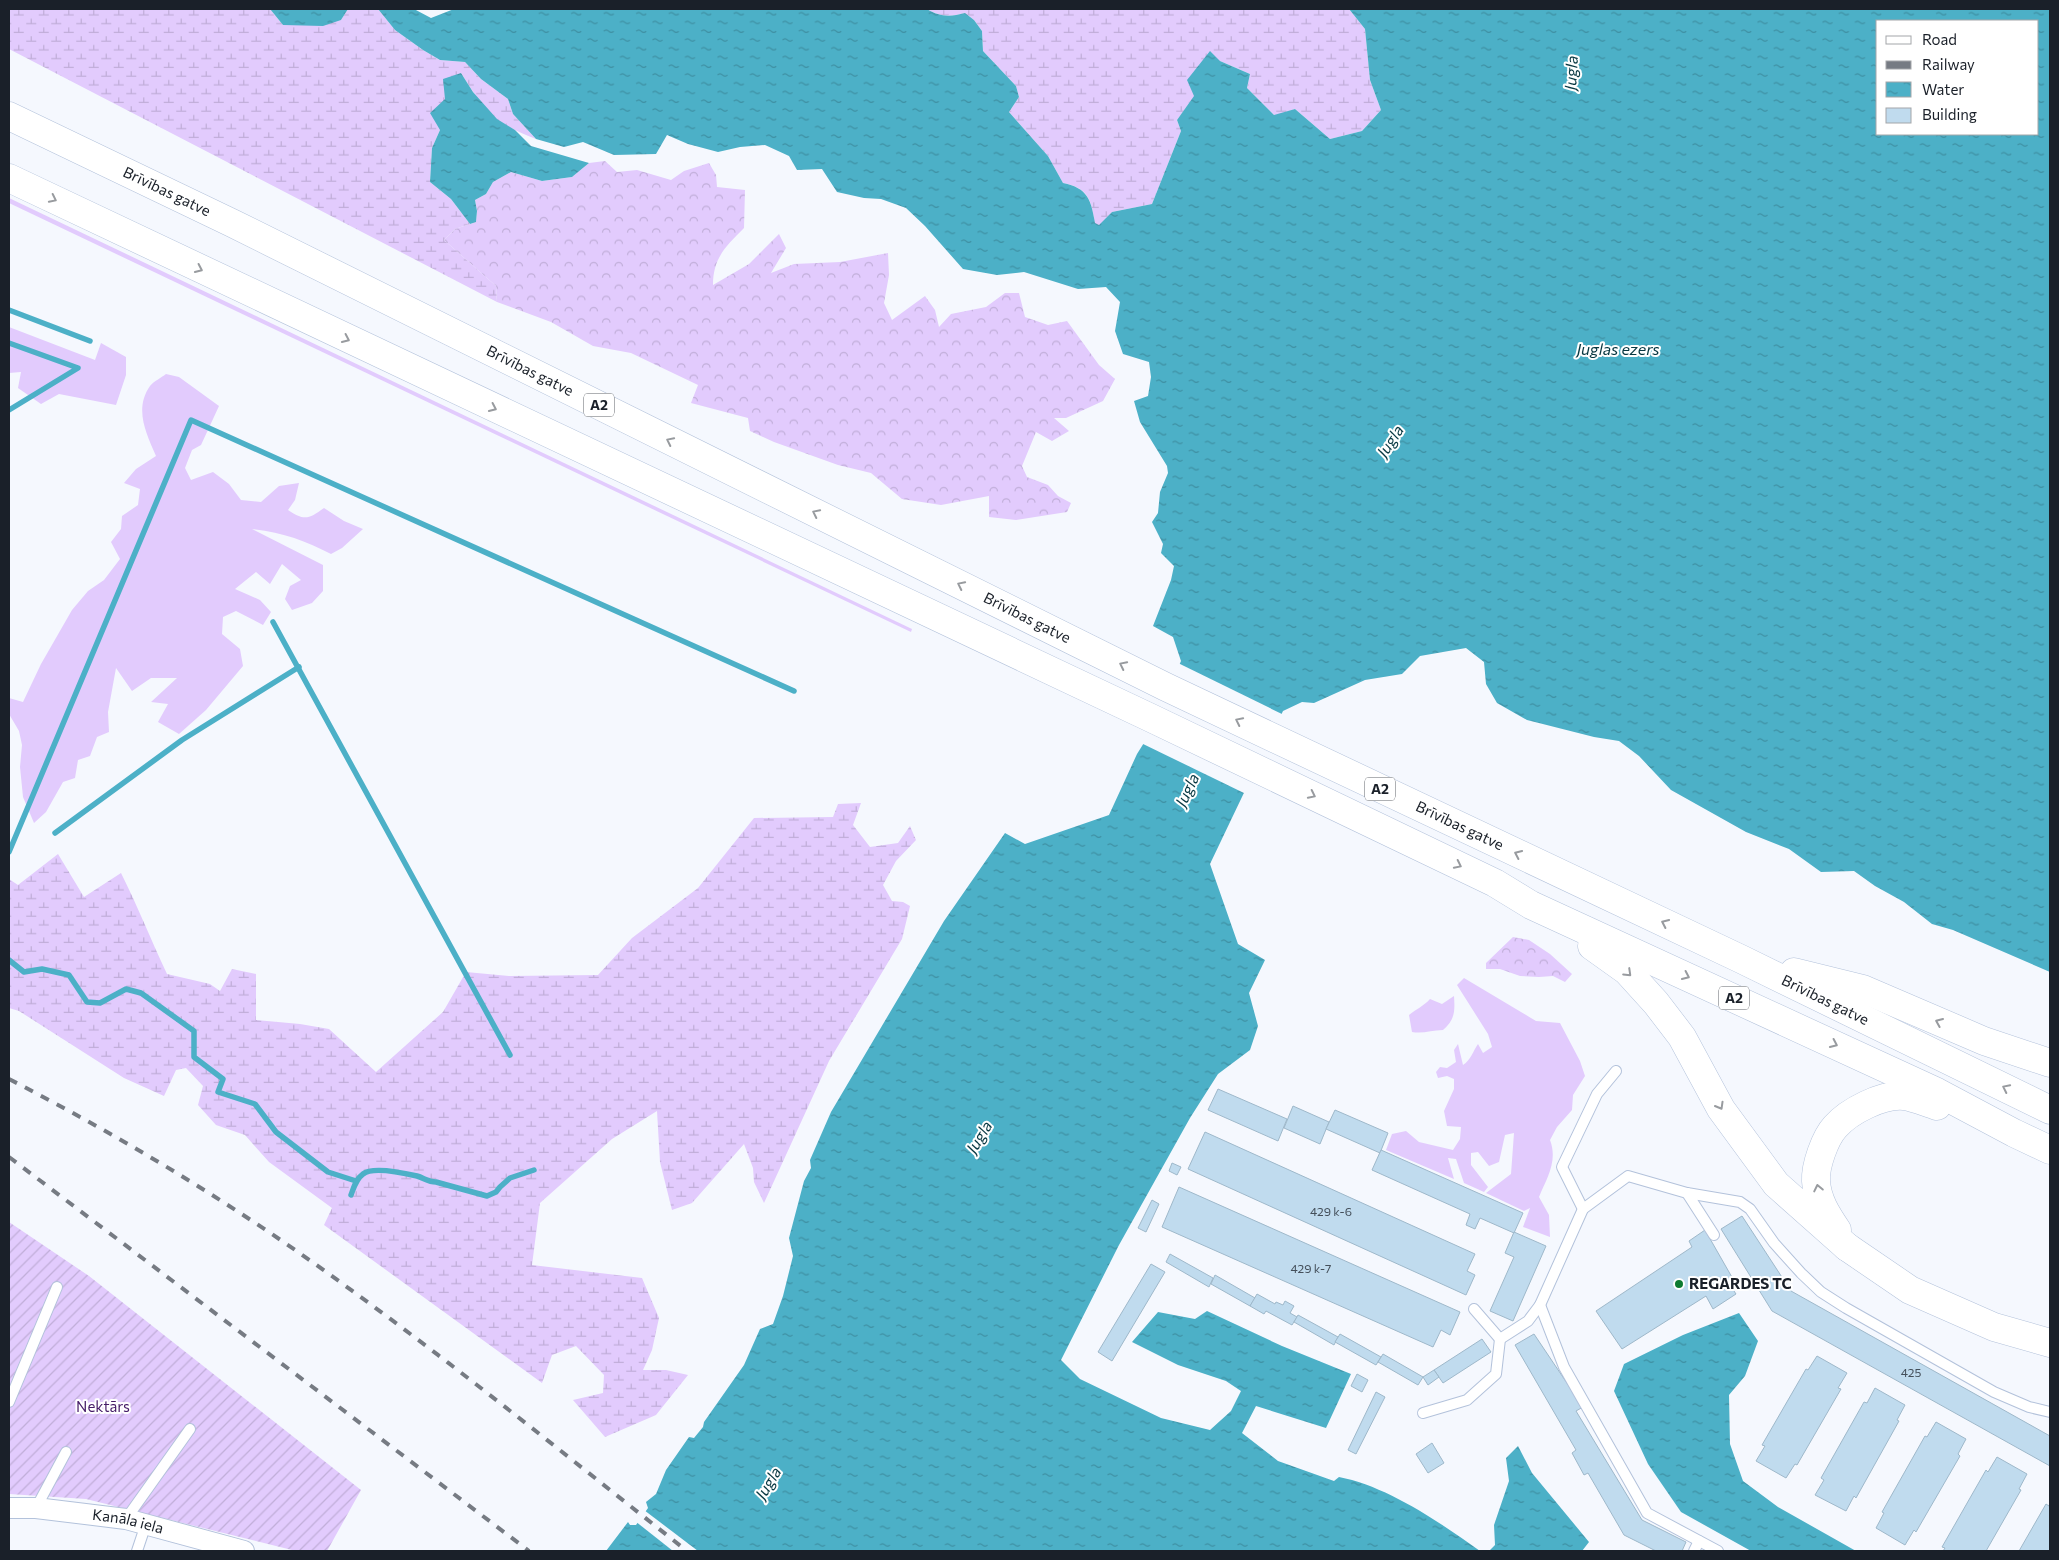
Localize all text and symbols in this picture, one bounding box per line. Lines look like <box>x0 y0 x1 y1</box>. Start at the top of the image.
legend <box>1876 20 2039 135</box>
text: Road <box>1922 30 1957 48</box>
water label: Jugla <box>1560 55 1581 93</box>
text: Railway <box>1922 55 1975 73</box>
text: Water <box>1922 80 1964 98</box>
text: Building <box>1922 105 1977 123</box>
street label: Brīvības gatve <box>121 162 214 219</box>
one-way arrow <box>48 193 57 203</box>
one-way arrow <box>194 263 203 274</box>
one-way arrow <box>341 332 350 343</box>
water label: Juglas ezers <box>1574 339 1660 358</box>
street label: Brīvības gatve <box>484 341 577 399</box>
road number: A2 <box>584 394 614 416</box>
one-way arrow <box>488 402 497 412</box>
water label: Jugla <box>1371 421 1407 462</box>
one-way arrow <box>666 437 675 447</box>
one-way arrow <box>812 509 821 519</box>
one-way arrow <box>958 581 967 591</box>
street label: Brīvības gatve <box>981 588 1074 646</box>
one-way arrow <box>1119 661 1128 671</box>
one-way arrow <box>1235 717 1244 728</box>
water label: Jugla <box>1170 770 1202 811</box>
road number: A2 <box>1365 778 1395 801</box>
one-way arrow <box>1306 789 1315 799</box>
street label: Brīvības gatve <box>1413 797 1507 853</box>
one-way arrow <box>1515 850 1524 860</box>
one-way arrow <box>1453 859 1462 870</box>
one-way arrow <box>1661 919 1670 930</box>
one-way arrow <box>1622 967 1631 976</box>
one-way arrow <box>1681 970 1690 981</box>
street label: Brīvības gatve <box>1779 970 1872 1028</box>
road number: A2 <box>1719 986 1749 1010</box>
one-way arrow <box>1935 1017 1944 1028</box>
one-way arrow <box>1829 1038 1838 1049</box>
one-way arrow <box>2003 1084 2012 1094</box>
one-way arrow <box>1713 1100 1723 1109</box>
water label: Jugla <box>960 1117 996 1158</box>
one-way arrow <box>1813 1183 1824 1192</box>
house number: 429 k-6 <box>1310 1204 1352 1218</box>
house number: 429 k-7 <box>1291 1261 1331 1275</box>
place label: REGARDES TC <box>1689 1274 1792 1292</box>
marker: REGARDES TC <box>1673 1278 1685 1290</box>
house number: 425 <box>1901 1365 1921 1379</box>
park label: Nektārs <box>76 1397 130 1415</box>
water label: Jugla <box>749 1463 785 1504</box>
street label: Kanāla iela <box>91 1505 166 1537</box>

